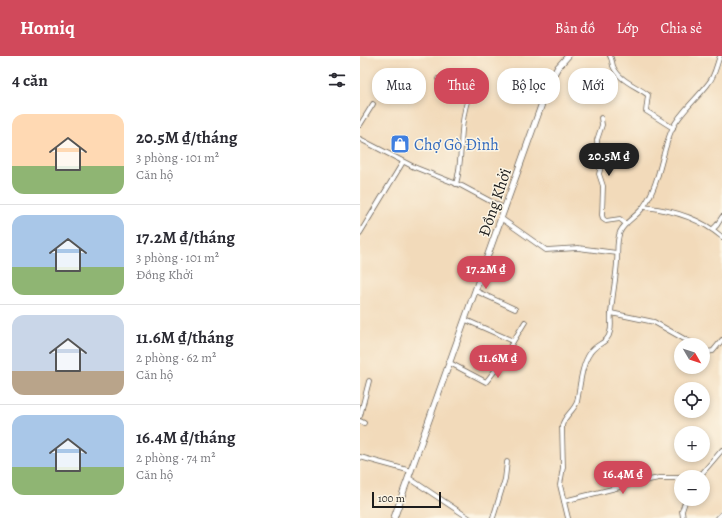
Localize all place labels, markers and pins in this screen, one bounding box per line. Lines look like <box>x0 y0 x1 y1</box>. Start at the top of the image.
shop icon: Chợ Gò Đình <box>389 133 411 155</box>
place label: Chợ Gò Đình <box>414 134 499 156</box>
pin: 20.5M ₫ <box>572 143 646 177</box>
pin: 17.2M ₫ <box>449 256 523 290</box>
pin: 11.6M ₫ <box>461 345 535 379</box>
pin: 16.4M ₫ <box>586 461 660 495</box>

